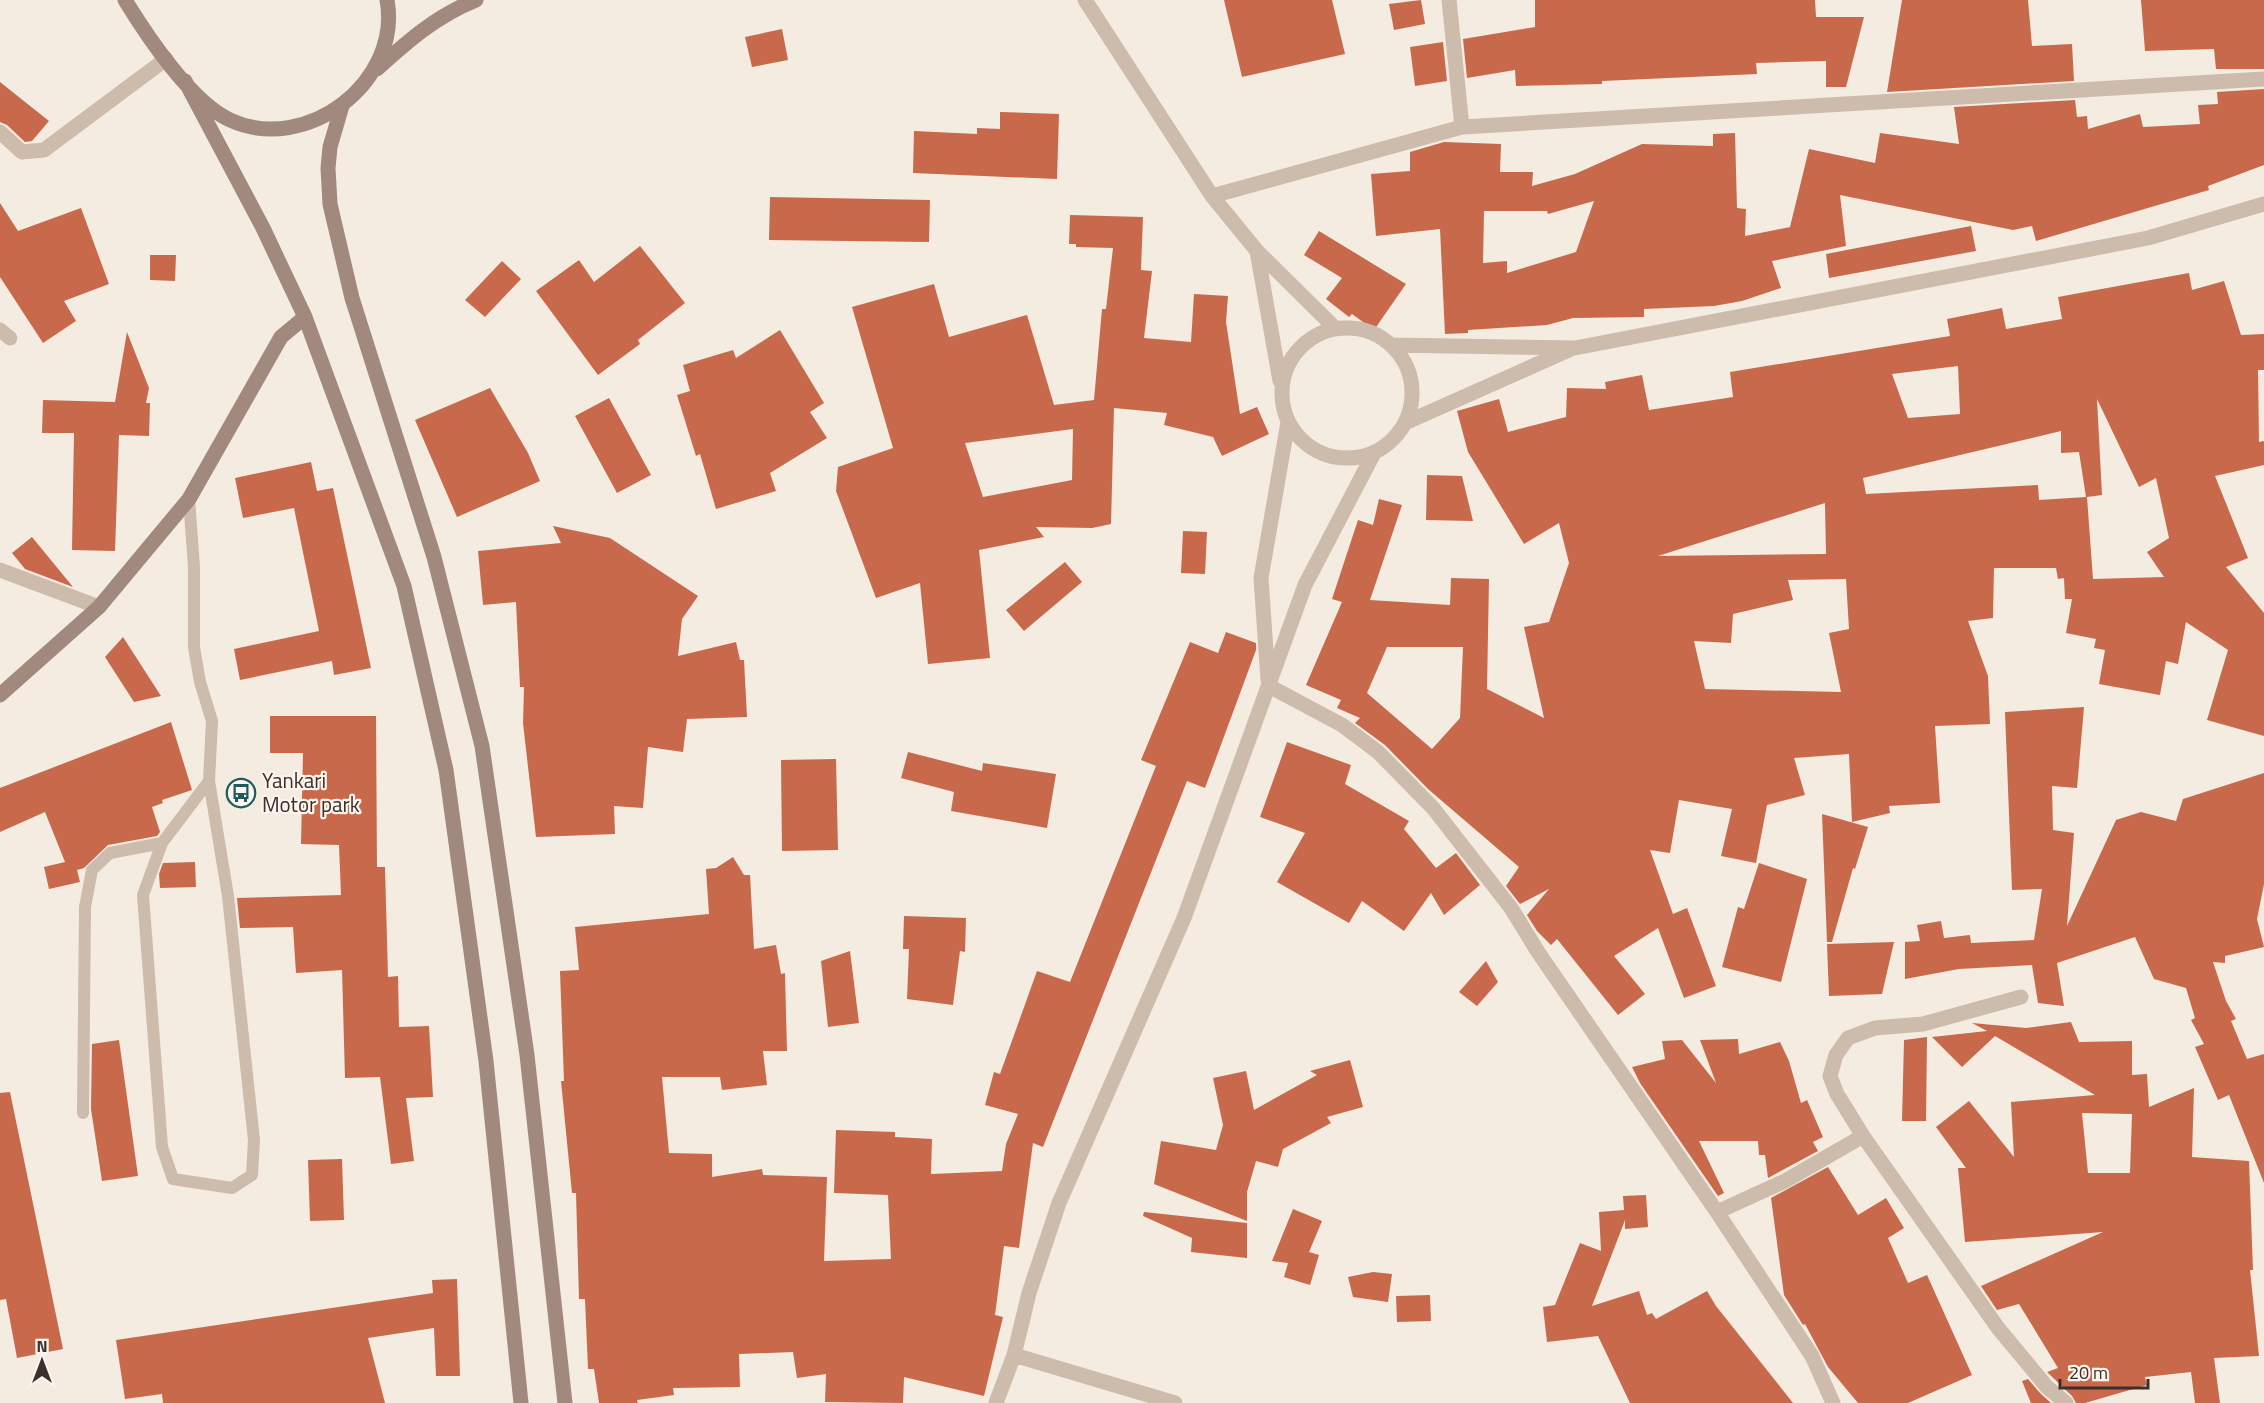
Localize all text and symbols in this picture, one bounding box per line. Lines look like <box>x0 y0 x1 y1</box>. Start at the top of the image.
place label: Yankari Motor park <box>262 764 360 820</box>
bus stop icon: Yankari Motor park <box>225 777 257 809</box>
north arrow <box>12 1331 72 1391</box>
text: N <box>36 1334 48 1358</box>
scale bar <box>2060 1352 2148 1390</box>
text: 20 m <box>2069 1359 2108 1386</box>

